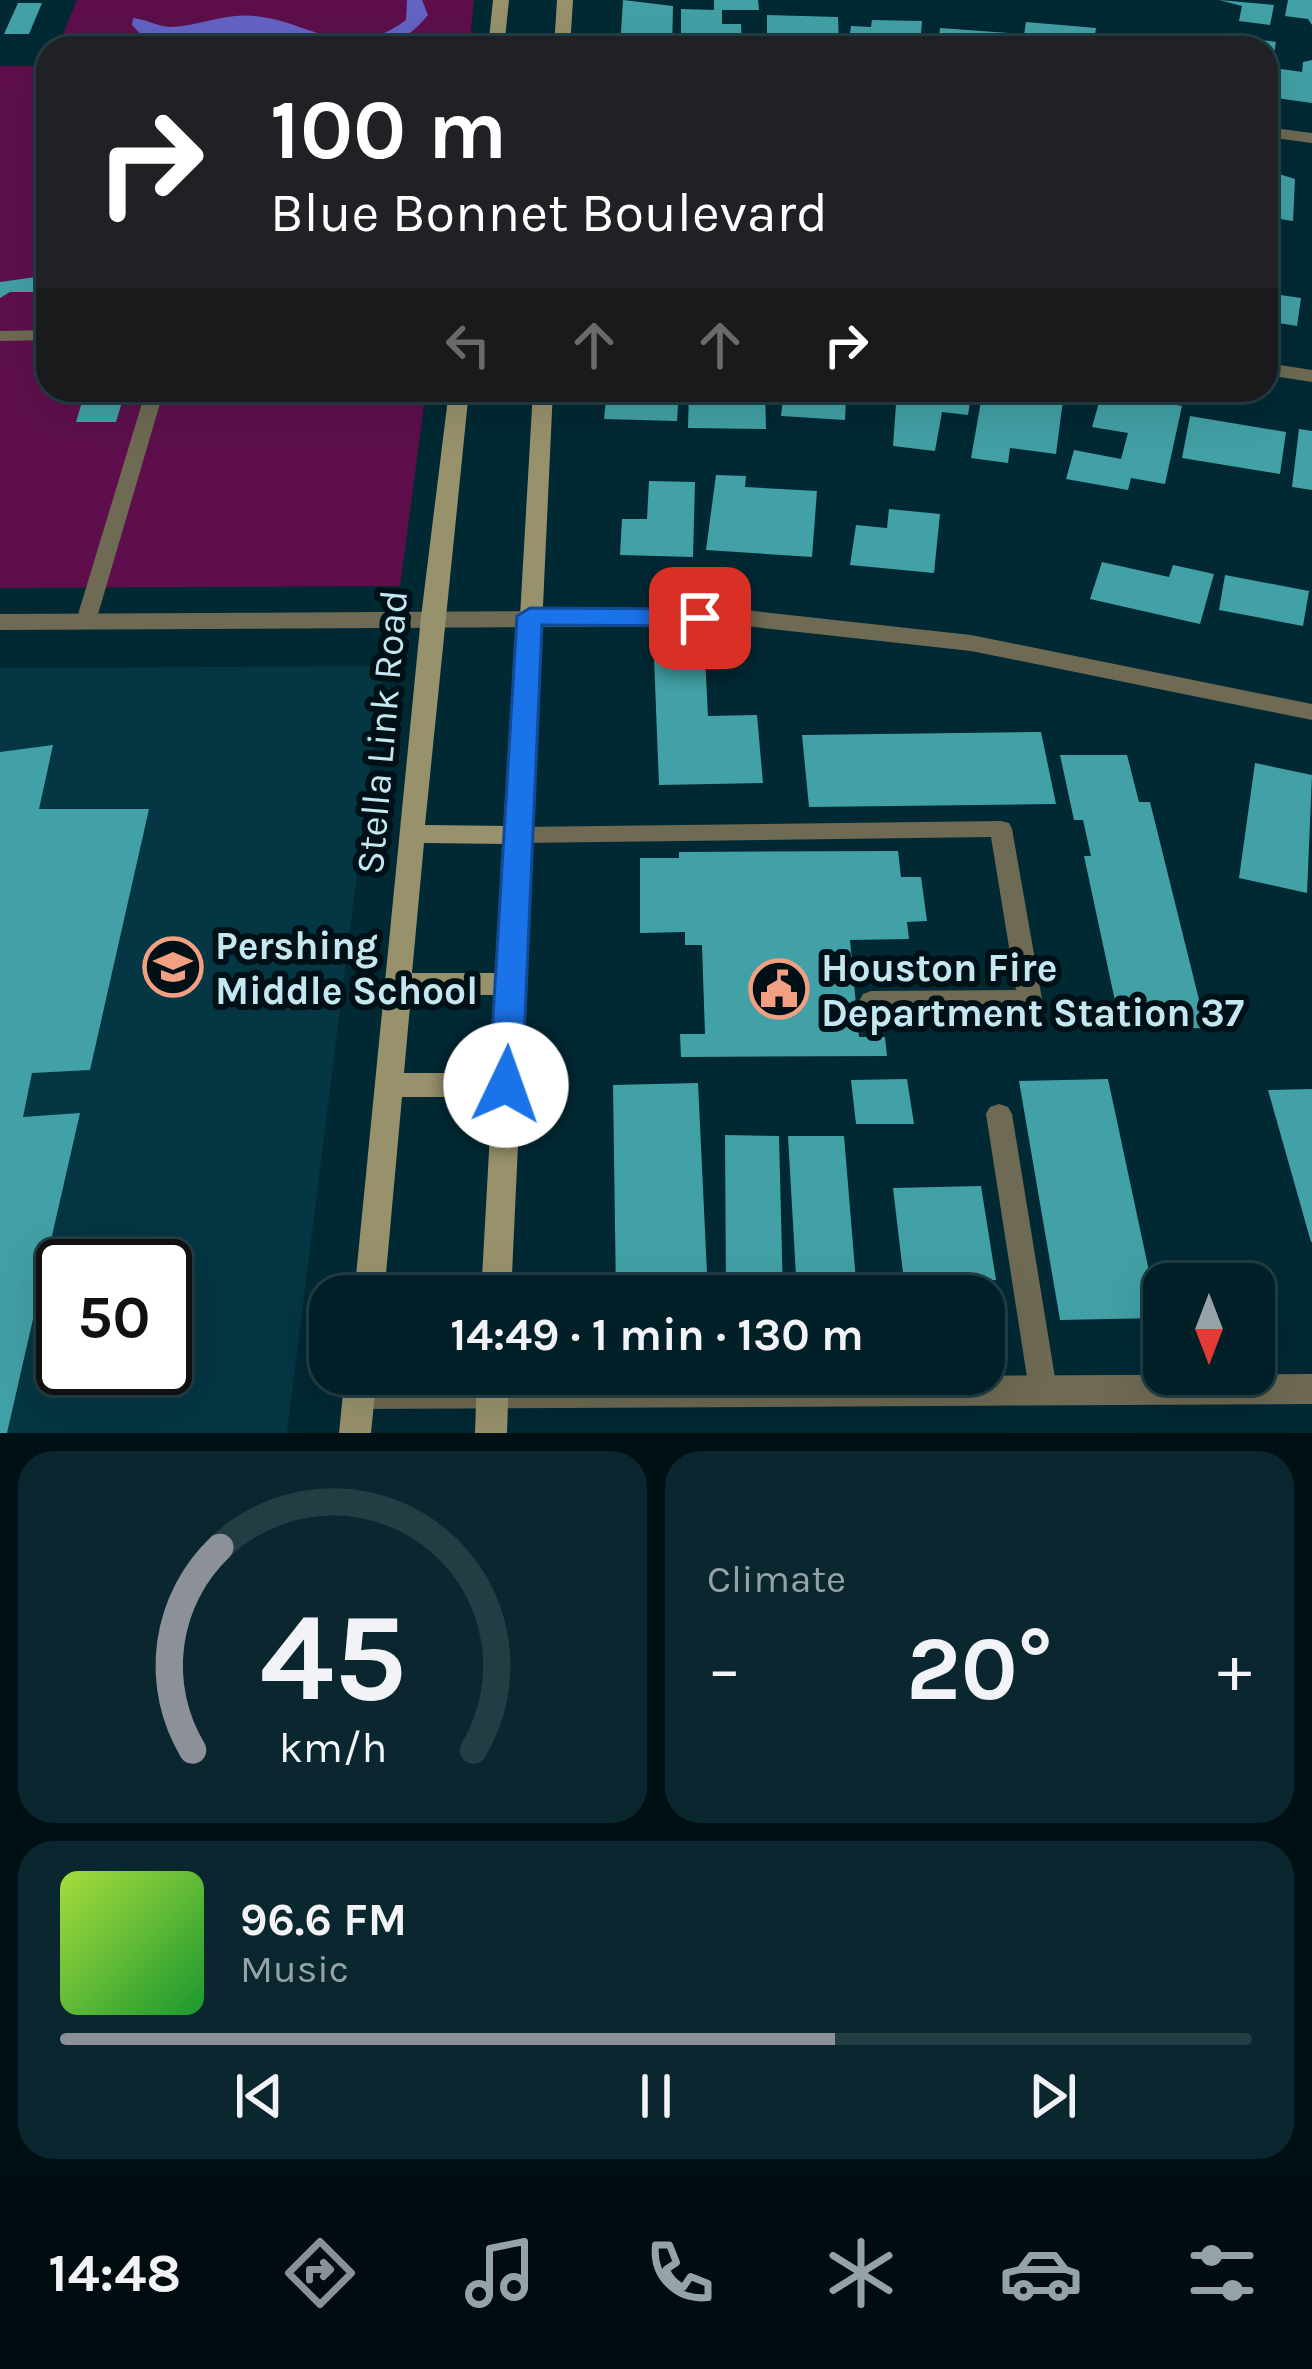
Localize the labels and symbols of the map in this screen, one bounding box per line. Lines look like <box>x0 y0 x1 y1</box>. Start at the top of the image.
pin <box>649 567 751 669</box>
street label: Stella Link Road <box>347 588 417 876</box>
place label: Pershing Middle School <box>215 923 478 1014</box>
school or university icon: Pershing Middle School <box>142 936 204 998</box>
place label: Houston Fire Department Station 37 <box>821 945 1244 1036</box>
public building icon: Houston Fire Department Station 37 <box>748 958 810 1020</box>
position arrow <box>443 1022 569 1148</box>
speed limit sign: 50 <box>36 1239 192 1395</box>
north arrow <box>1143 1263 1275 1395</box>

